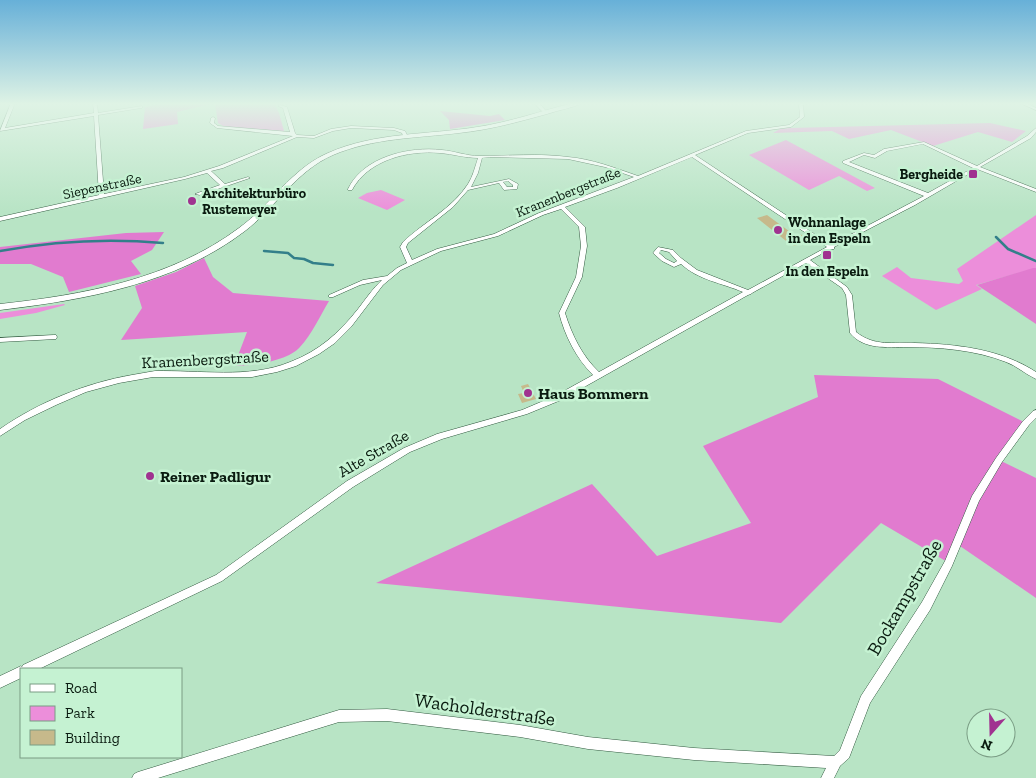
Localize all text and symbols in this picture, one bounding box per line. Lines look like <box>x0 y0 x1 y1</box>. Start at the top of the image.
street label: Kranenbergstraße <box>513 164 623 221</box>
place label: Bergheide <box>900 166 963 183</box>
marker: Bergheide <box>967 168 979 180</box>
street label: Siepenstraße <box>61 170 143 203</box>
place label: Architekturbüro Rustemeyer <box>202 185 307 218</box>
marker: Architekturbüro Rustemeyer <box>186 195 198 207</box>
place label: Wohnanlage in den Espeln <box>788 214 871 247</box>
marker: Wohnanlage in den Espeln <box>772 224 784 236</box>
marker: In den Espeln <box>821 249 833 261</box>
place label: In den Espeln <box>785 263 869 280</box>
street label: Kranenbergstraße <box>141 347 269 372</box>
place label: Haus Bommern <box>538 384 649 403</box>
marker: Haus Bommern <box>522 387 534 399</box>
street label: Alte Straße <box>334 426 412 481</box>
place label: Reiner Padligur <box>160 467 271 486</box>
marker: Reiner Padligur <box>144 470 156 482</box>
street label: Bockampstraße <box>862 535 947 659</box>
legend <box>20 668 182 758</box>
text: Road <box>65 679 98 697</box>
street label: Wacholderstraße <box>413 688 557 731</box>
text: Park <box>65 704 95 722</box>
north arrow <box>966 708 1016 758</box>
text: Building <box>65 729 120 747</box>
text: N <box>978 735 995 755</box>

